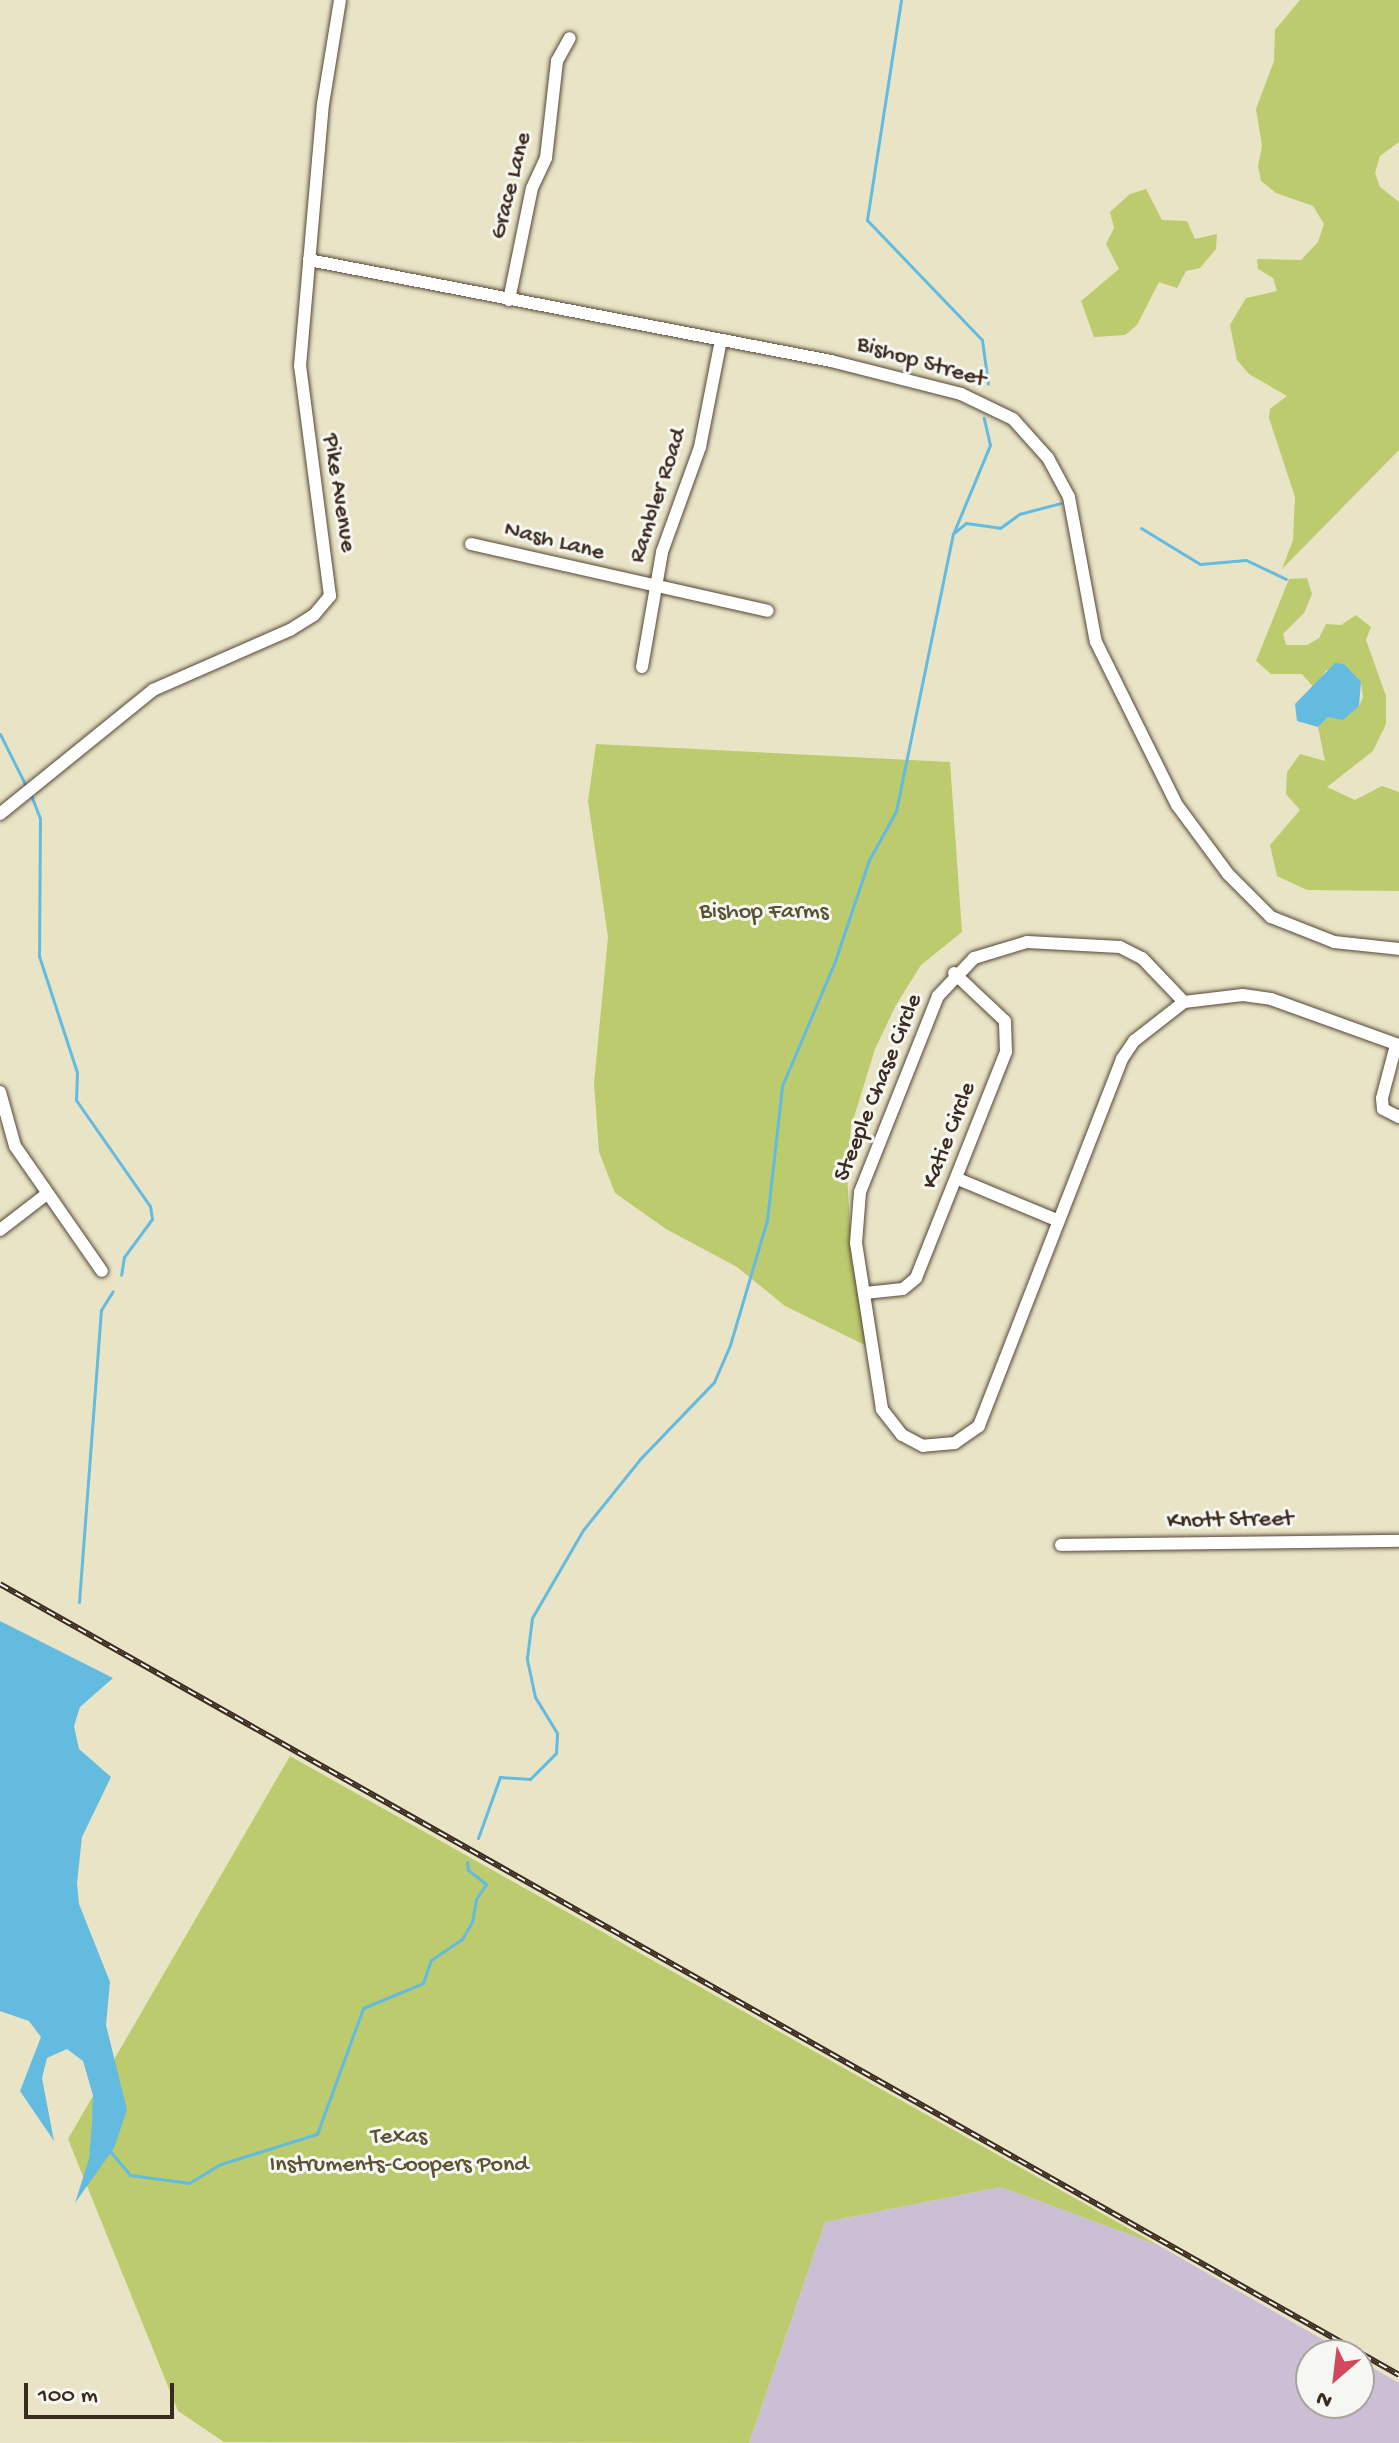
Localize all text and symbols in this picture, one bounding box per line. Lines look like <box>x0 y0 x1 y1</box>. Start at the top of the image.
street label: Grace Lane <box>485 130 539 242</box>
street label: Bishop Street <box>853 331 989 395</box>
street label: Rambler Road <box>624 425 694 567</box>
street label: Pike Avenue <box>314 432 362 554</box>
street label: Nash Lane <box>501 516 607 568</box>
park label: Bishop Farms <box>699 899 829 927</box>
street label: Steeple Chase Circle <box>828 990 930 1186</box>
street label: Katie Circle <box>916 1078 984 1194</box>
street label: Knott Street <box>1167 1505 1293 1537</box>
park label: Texas Instruments-Coopers Pond <box>270 2124 528 2180</box>
north arrow <box>1295 2339 1375 2419</box>
scale bar <box>28 2367 178 2417</box>
text: 100 m <box>38 2382 98 2411</box>
text: N <box>1312 2384 1337 2413</box>

